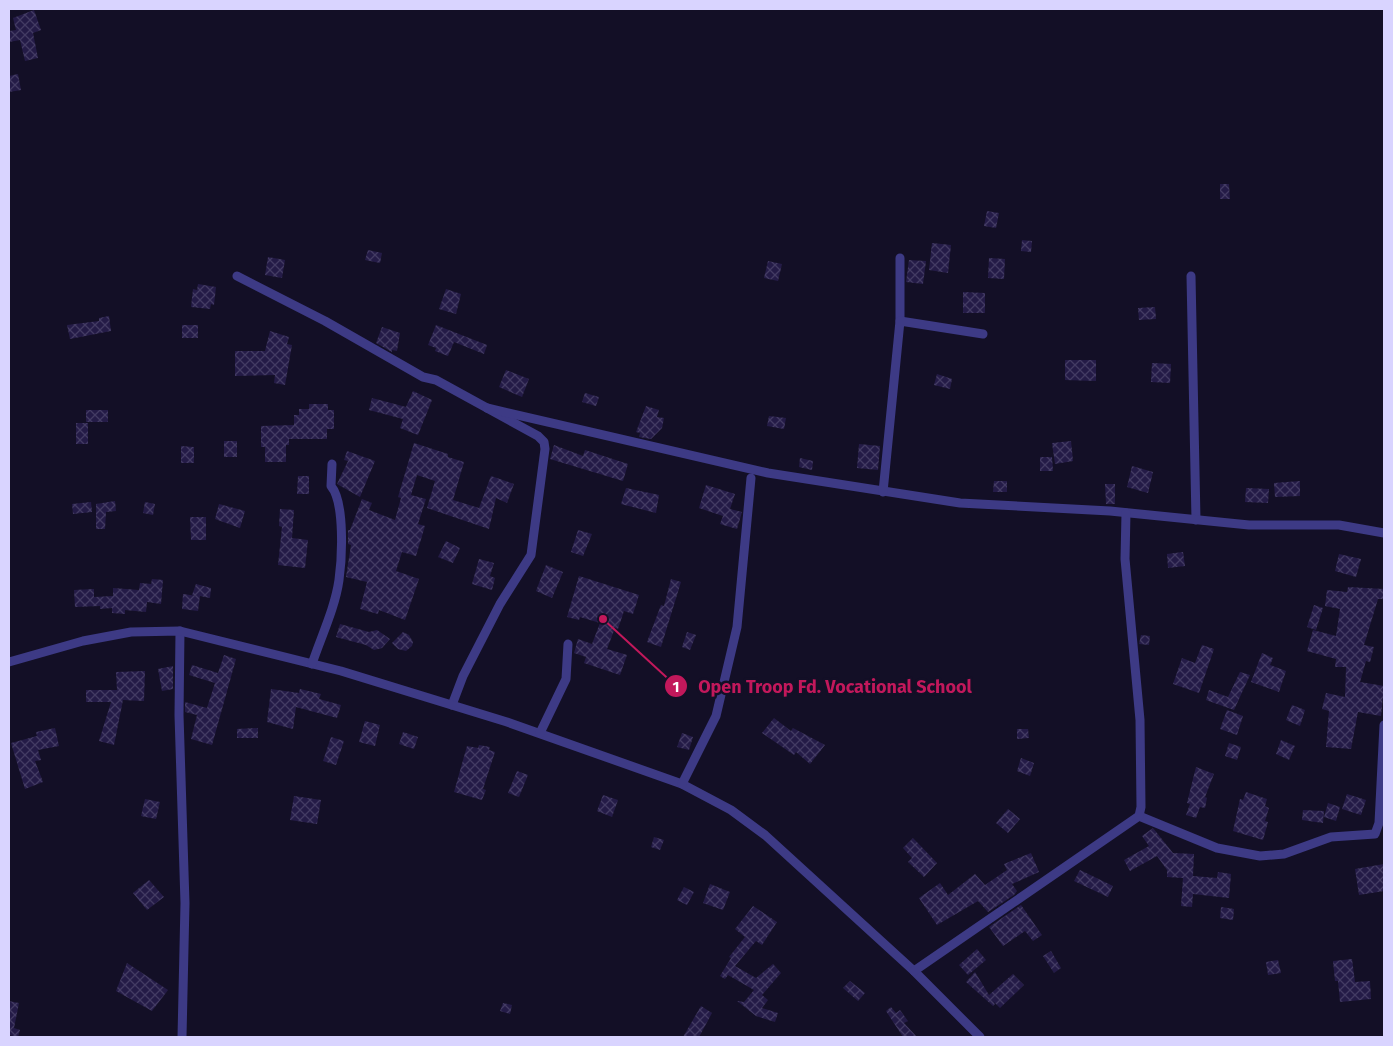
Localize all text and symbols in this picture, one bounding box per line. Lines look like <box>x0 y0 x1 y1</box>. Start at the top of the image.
callout: Open Troop Fd. Vocational School <box>663 670 982 703</box>
text: Open Troop Fd. Vocational School <box>698 676 973 698</box>
text: 1 <box>673 678 679 696</box>

